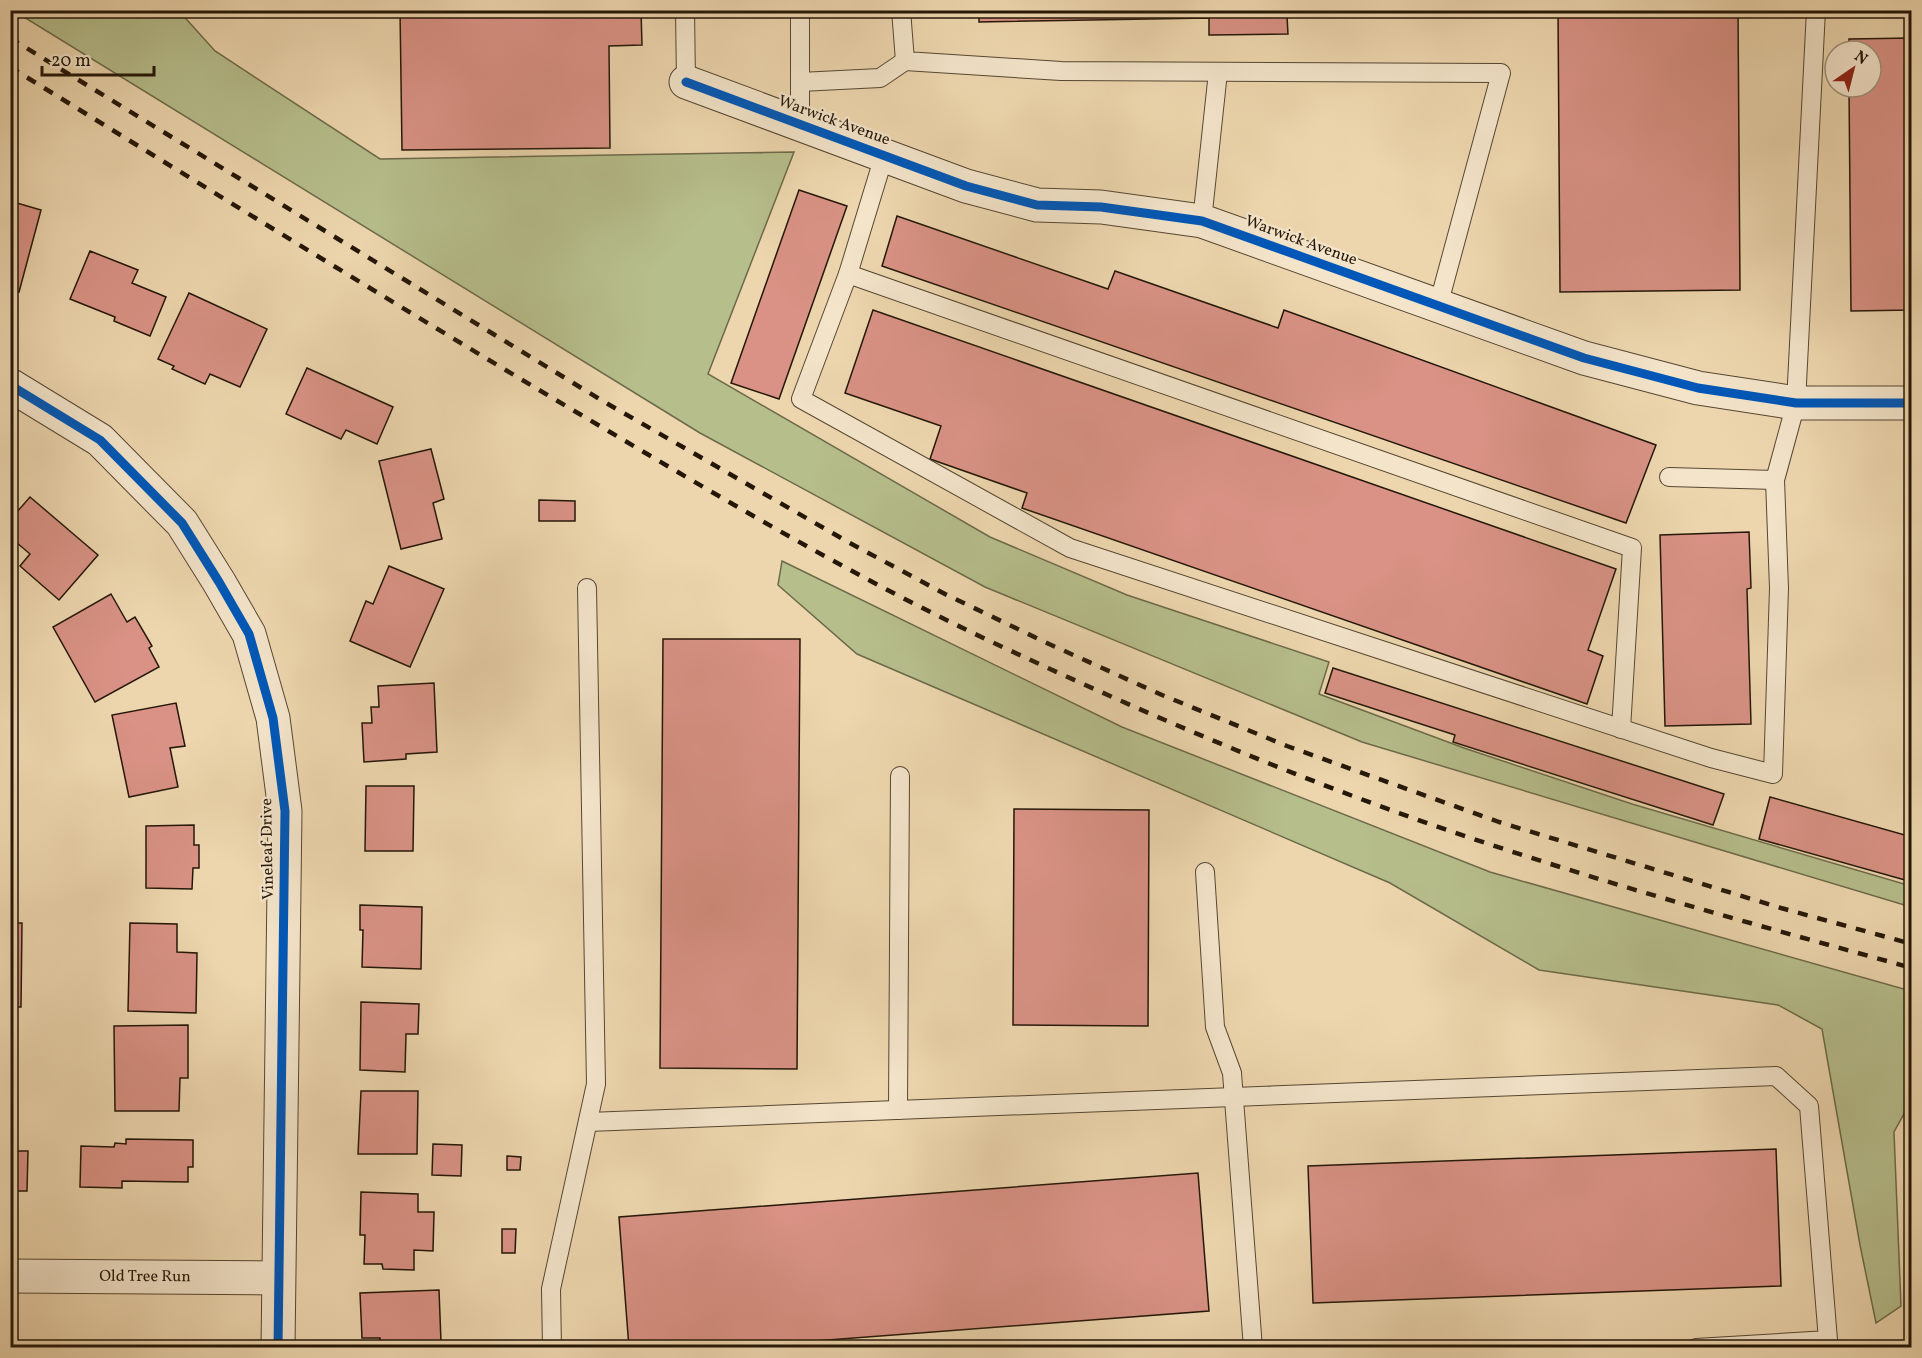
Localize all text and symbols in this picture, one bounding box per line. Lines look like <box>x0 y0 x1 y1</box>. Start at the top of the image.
scale bar <box>42 39 154 77</box>
north arrow <box>1823 39 1883 99</box>
text: N <box>1849 46 1872 71</box>
text: 20 m <box>51 49 91 74</box>
street label: Warwick Avenue <box>775 91 893 151</box>
street label: Warwick Avenue <box>1242 211 1360 271</box>
street label: Vineleaf Drive <box>256 798 280 900</box>
street label: Old Tree Run <box>99 1266 191 1288</box>

